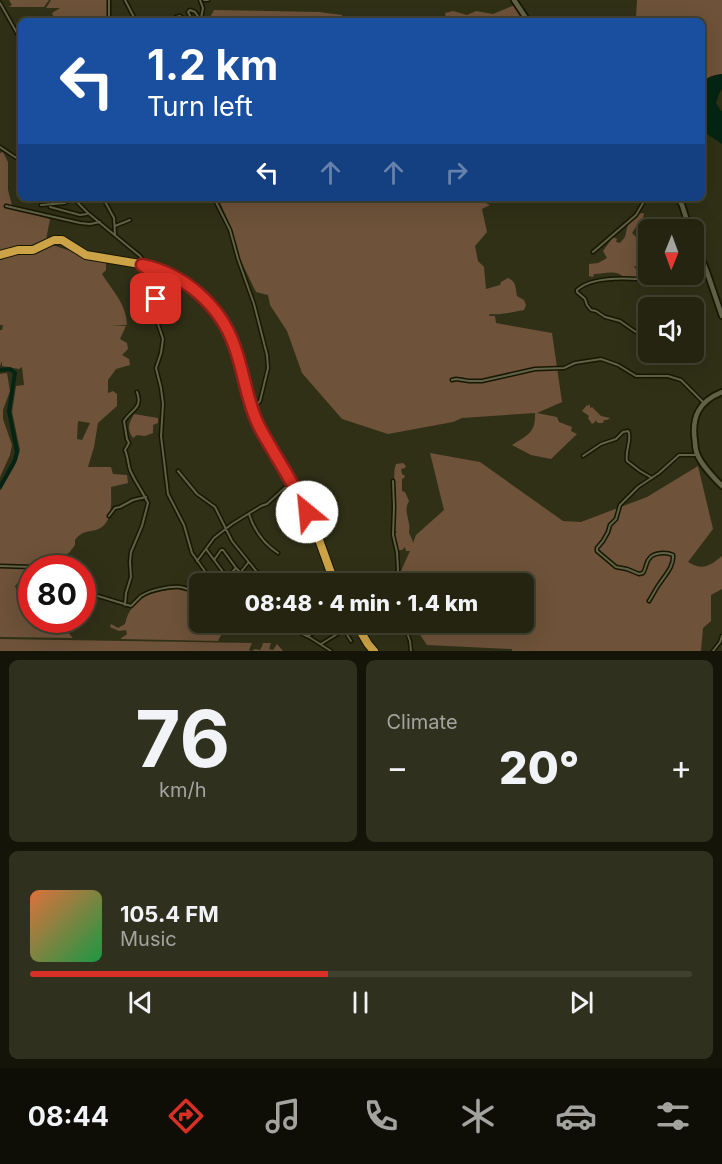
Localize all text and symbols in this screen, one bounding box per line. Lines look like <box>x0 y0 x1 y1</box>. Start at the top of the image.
text: 1.2 km <box>147 39 278 90</box>
icon: left <box>48 42 126 120</box>
text: Turn left <box>147 90 253 123</box>
icon: left <box>251 156 284 189</box>
icon: ahead <box>314 156 347 189</box>
icon: ahead <box>377 156 410 189</box>
icon: right <box>440 156 473 189</box>
north arrow <box>638 219 704 285</box>
map controls <box>638 219 704 363</box>
pin <box>130 273 181 324</box>
icon: arrive <box>139 282 172 315</box>
button: sound <box>638 297 704 363</box>
position arrow <box>275 480 339 544</box>
speed limit sign: 80 <box>18 555 96 633</box>
text: 08:48 · 4 min · 1.4 km <box>245 590 478 616</box>
text: 76 <box>135 691 230 786</box>
text: Climate <box>387 710 458 734</box>
text: 20° <box>499 740 580 795</box>
text: − <box>387 747 408 787</box>
text: + <box>670 747 692 787</box>
text: km/h <box>159 778 207 802</box>
text: 105.4 FM <box>120 901 219 927</box>
text: Music <box>120 927 177 951</box>
icon: previous <box>124 986 157 1019</box>
icon: pause <box>344 986 377 1019</box>
icon: next <box>565 986 598 1019</box>
icon: directions <box>165 1095 207 1137</box>
icon: music <box>262 1095 304 1137</box>
icon: phone <box>360 1095 402 1137</box>
icon: climate <box>457 1095 499 1137</box>
icon: car <box>555 1095 597 1137</box>
icon: filters <box>652 1095 694 1137</box>
text: 08:44 <box>28 1100 109 1133</box>

